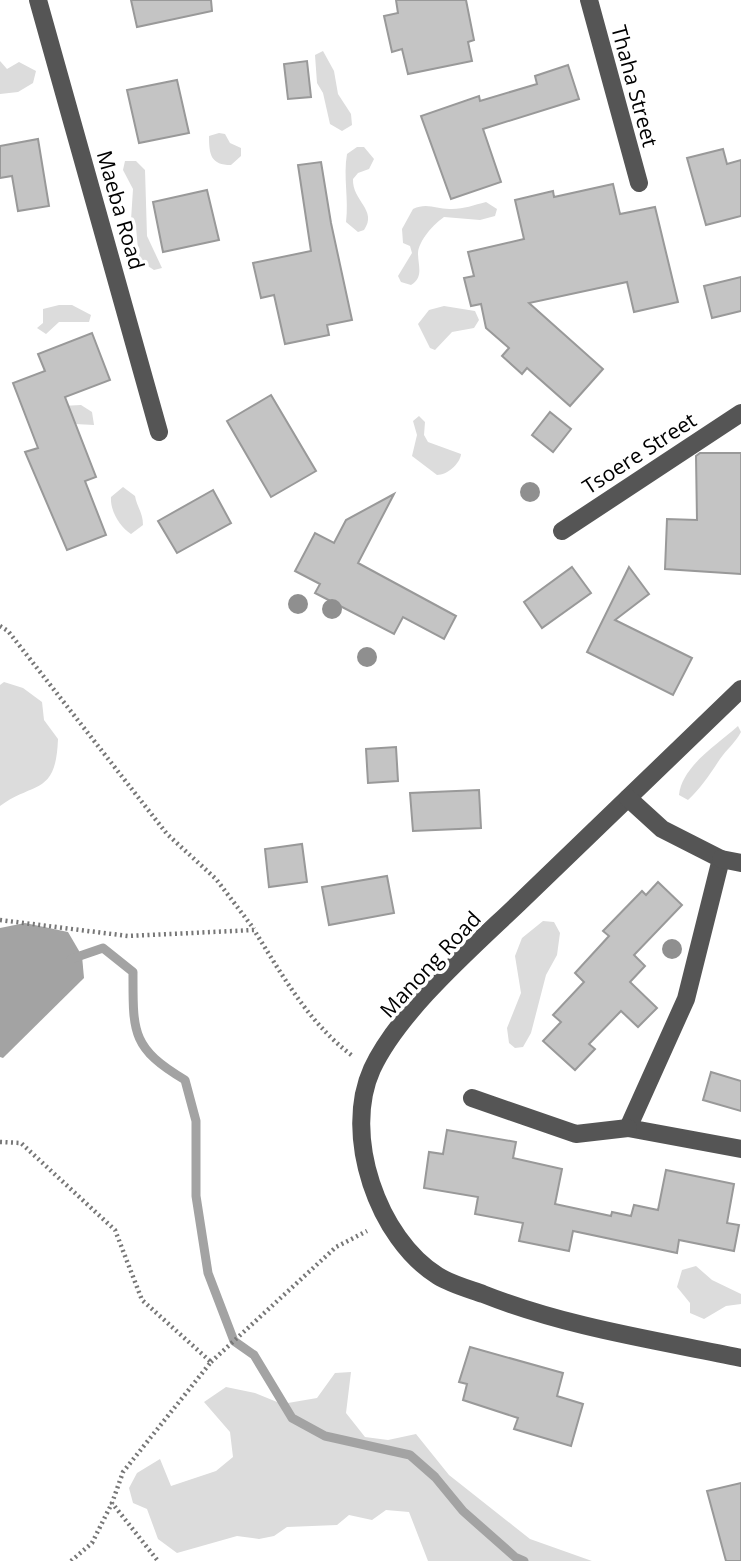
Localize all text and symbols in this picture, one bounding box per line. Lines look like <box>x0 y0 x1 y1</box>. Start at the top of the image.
street label: Thaha Street <box>605 22 665 150</box>
street label: Maeba Road <box>91 147 151 273</box>
street label: Tsoere Street <box>577 406 701 500</box>
street label: Manong Road <box>373 905 487 1023</box>

